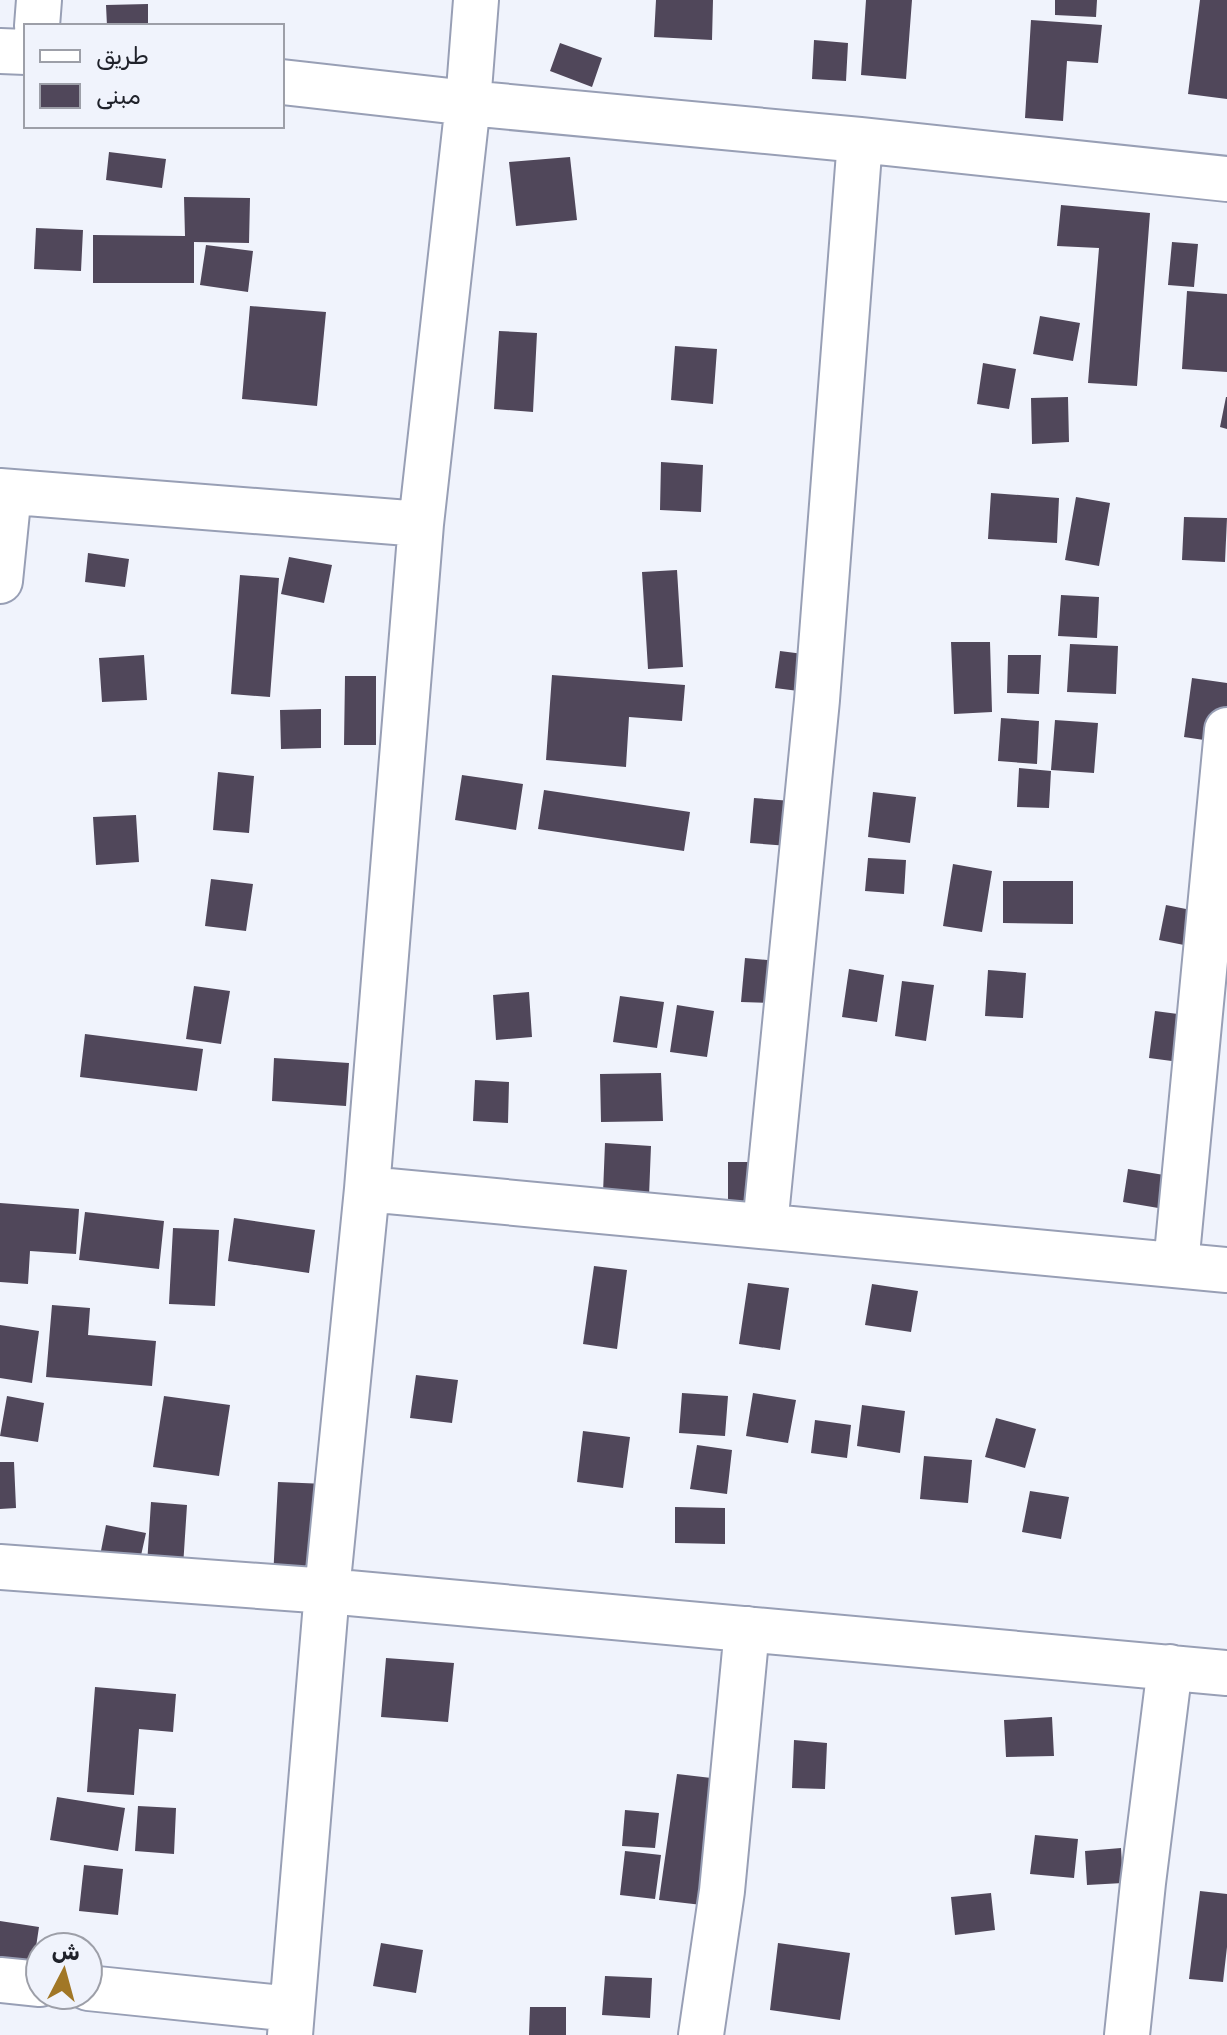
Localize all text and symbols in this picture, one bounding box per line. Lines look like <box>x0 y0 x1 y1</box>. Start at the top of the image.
legend <box>24 24 284 128</box>
text: طريق <box>96 42 149 70</box>
text: مبنى <box>96 82 141 110</box>
north arrow <box>24 1931 104 2011</box>
text: ش <box>51 1937 81 1966</box>

